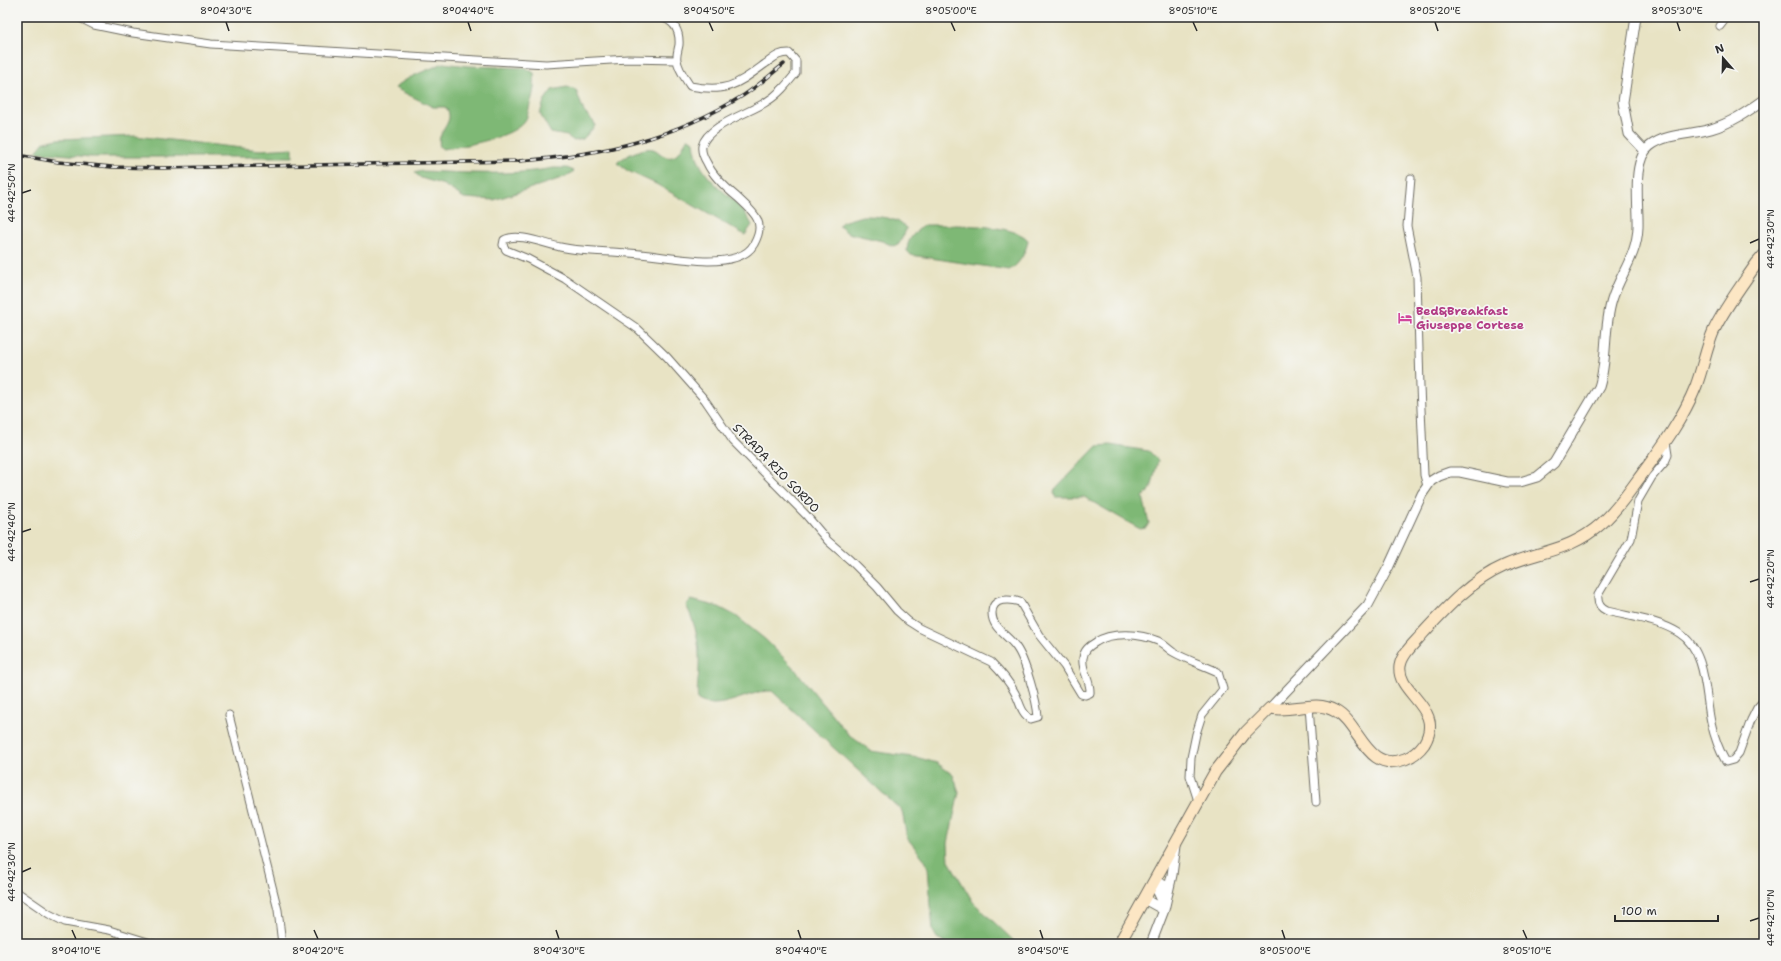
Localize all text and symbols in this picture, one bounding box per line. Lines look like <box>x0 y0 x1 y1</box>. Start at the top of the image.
text: 8°04'30"E <box>200 4 252 17</box>
text: 8°04'40"E <box>442 4 494 17</box>
text: 8°04'50"E <box>683 4 735 17</box>
text: 8°05'00"E <box>925 4 977 17</box>
text: 8°05'10"E <box>1169 4 1217 17</box>
text: 8°05'20"E <box>1409 4 1461 17</box>
text: 8°05'30"E <box>1651 4 1703 17</box>
north arrow <box>1703 38 1743 78</box>
text: N <box>1713 40 1727 58</box>
text: 44°42'50"N <box>5 163 18 223</box>
text: 44°42'30"N <box>1764 209 1777 269</box>
place label: Bed&Breakfast Giuseppe Cortese <box>1416 303 1524 333</box>
hotel icon: Bed&Breakfast Giuseppe Cortese <box>1397 310 1413 326</box>
street label: STRADA RIO SORDO <box>729 420 823 516</box>
text: 44°42'40"N <box>5 502 18 562</box>
text: 44°42'20"N <box>1764 549 1777 609</box>
text: 44°42'30"N <box>5 842 18 902</box>
text: 44°42'10"N <box>1764 889 1777 947</box>
scale bar <box>1615 897 1718 923</box>
text: 100 m <box>1621 903 1657 919</box>
text: 8°04'10"E <box>51 944 101 957</box>
text: 8°04'20"E <box>292 944 344 957</box>
text: 8°04'30"E <box>533 944 585 957</box>
text: 8°04'40"E <box>775 944 827 957</box>
text: 8°04'50"E <box>1017 944 1069 957</box>
text: 8°05'00"E <box>1259 944 1311 957</box>
text: 8°05'10"E <box>1503 944 1551 957</box>

